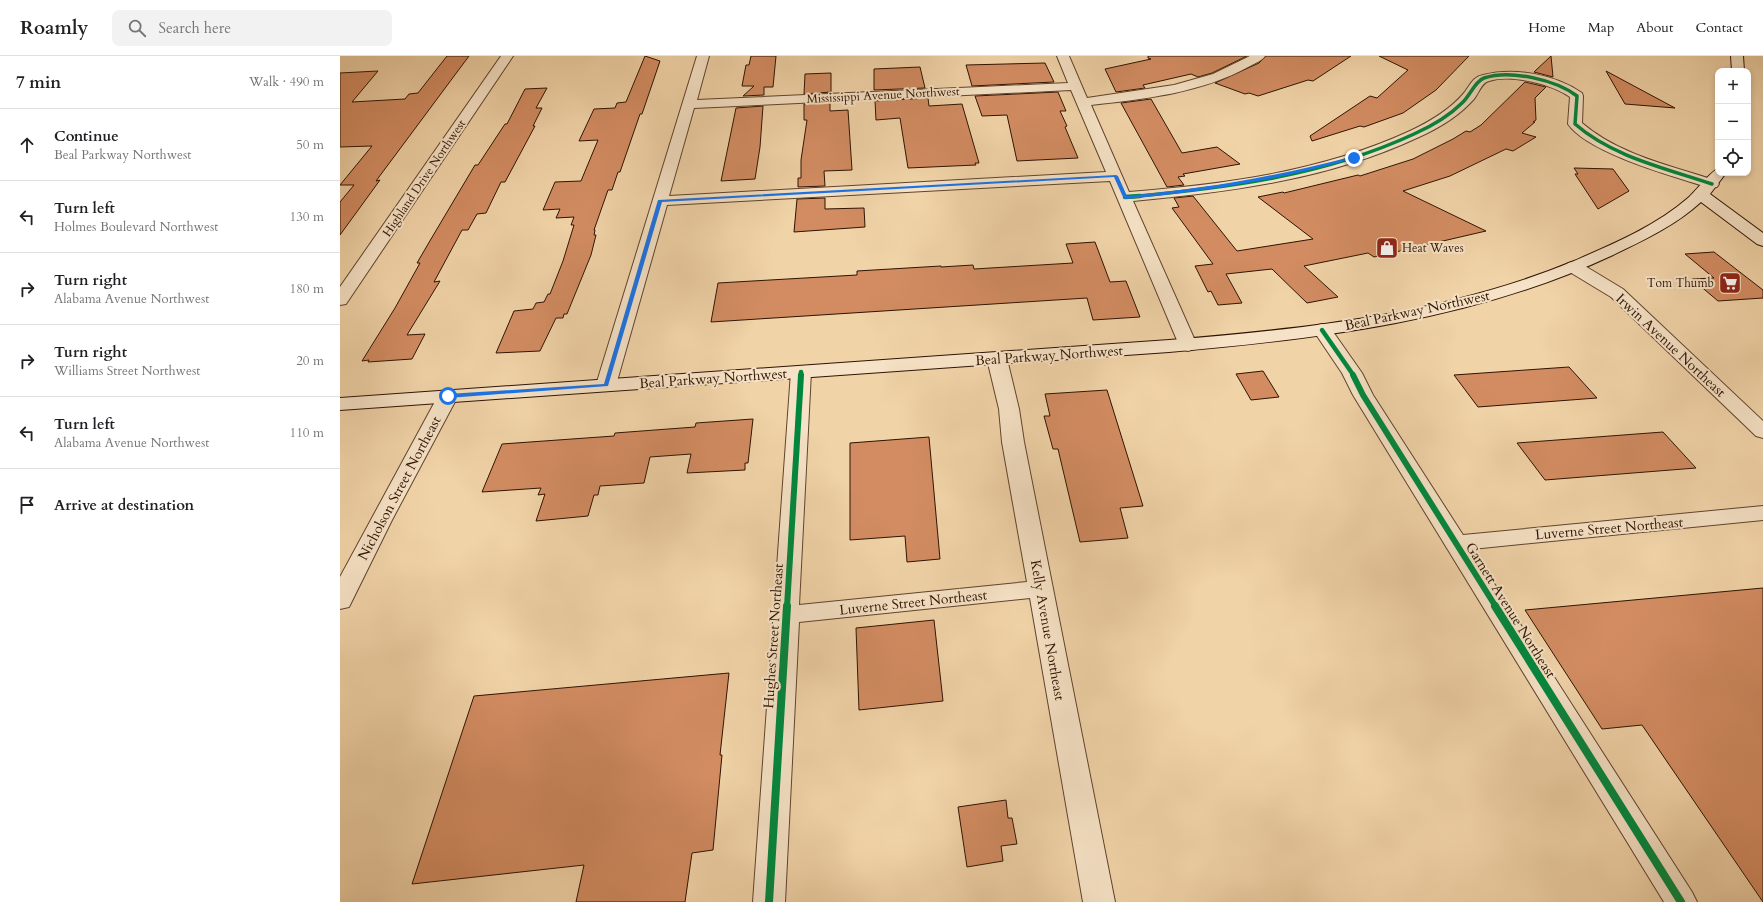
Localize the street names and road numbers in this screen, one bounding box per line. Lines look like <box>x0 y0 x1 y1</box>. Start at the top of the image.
street label: Mississippi Avenue Northwest <box>806 83 960 107</box>
street label: Highland Drive Northwest <box>379 116 469 240</box>
street label: Beal Parkway Northwest <box>1343 286 1492 335</box>
street label: Irwin Avenue Northeast <box>1611 289 1730 402</box>
street label: Beal Parkway Northwest <box>975 341 1124 370</box>
street label: Beal Parkway Northwest <box>639 364 788 393</box>
street label: Nicholson Street Northeast <box>353 412 446 564</box>
street label: Luverne Street Northeast <box>1534 513 1684 544</box>
street label: Garnett Avenue Northeast <box>1461 539 1560 682</box>
street label: Kelly Avenue Northeast <box>1026 558 1069 702</box>
street label: Hughes Street Northeast <box>759 562 788 709</box>
street label: Luverne Street Northeast <box>838 585 988 620</box>

